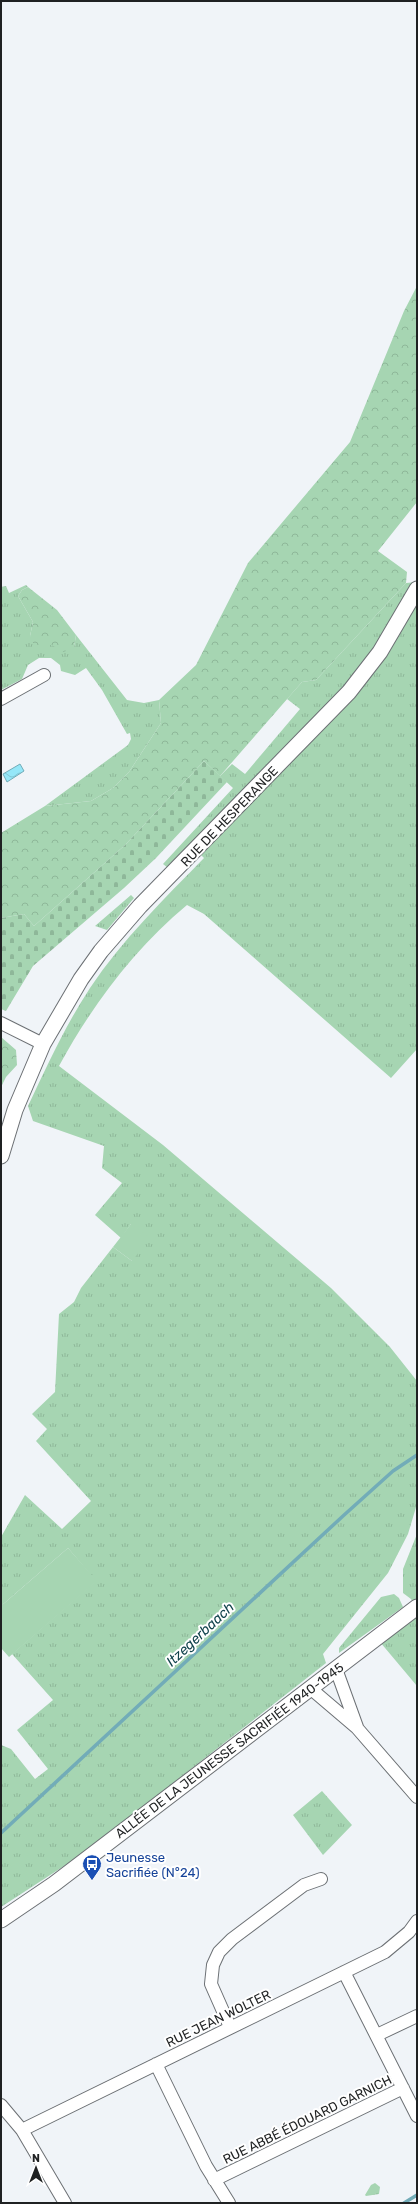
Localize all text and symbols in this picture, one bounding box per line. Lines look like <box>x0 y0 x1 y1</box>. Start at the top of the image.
street label: RUE DE HESPERANGE <box>178 763 281 869</box>
water label: Itzegerbaach <box>163 1599 238 1670</box>
street label: ALLÉE DE LA JEUNESSE SACRIFIÉE 1940-1945 <box>112 1659 347 1841</box>
place label: Jeunesse Sacrifiée (N°24) <box>106 1850 200 1880</box>
bus stop icon: Jeunesse Sacrifiée (N°24) <box>81 1853 103 1881</box>
street label: RUE JEAN WOLTER <box>164 1987 273 2050</box>
street label: RUE ABBÉ ÉDOUARD GARNICH <box>220 2072 394 2167</box>
north arrow <box>16 2148 56 2188</box>
text: N <box>32 2152 40 2165</box>

